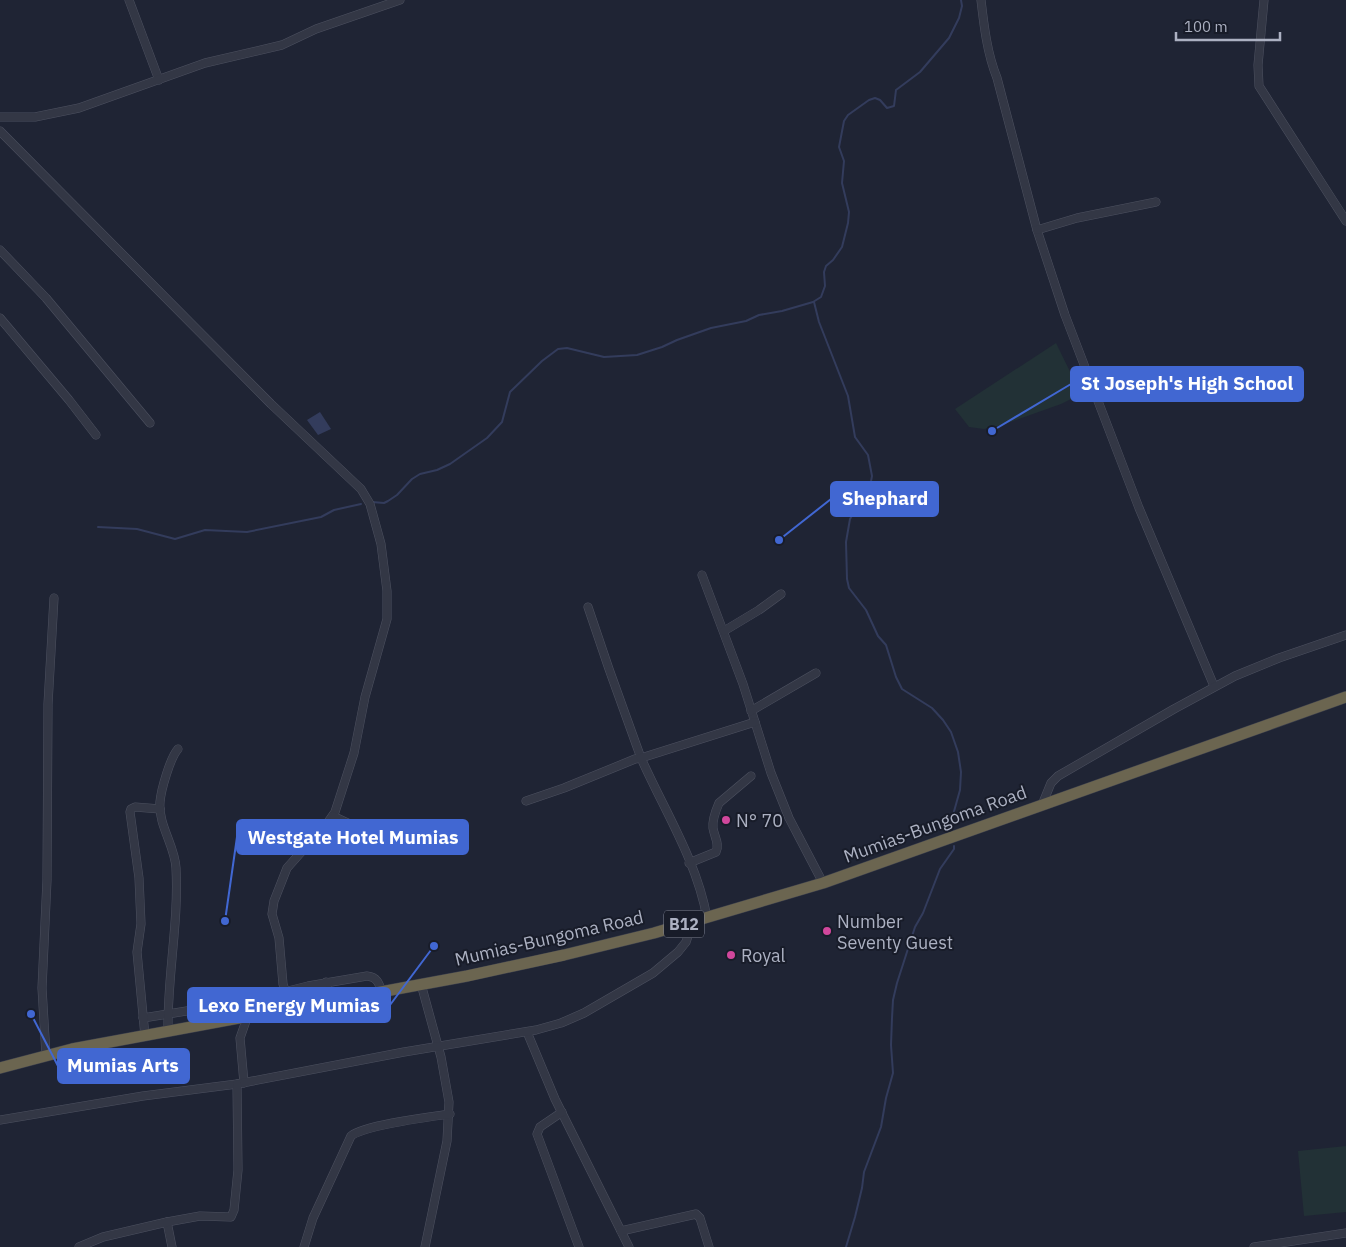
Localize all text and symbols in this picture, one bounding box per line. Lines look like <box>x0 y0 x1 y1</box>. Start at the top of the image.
scale bar <box>1176 10 1280 42</box>
text: 100 m <box>1184 17 1228 36</box>
callout: St Joseph's High School <box>1071 367 1303 401</box>
text: St Joseph's High School <box>1081 371 1294 395</box>
callout: Shephard <box>831 482 938 516</box>
text: Shephard <box>842 486 928 510</box>
street label: Mumias-Bungoma Road <box>840 780 1030 868</box>
place label: N° 70 <box>736 809 783 832</box>
marker: N° 70 <box>720 814 732 826</box>
callout: Westgate Hotel Mumias <box>237 820 468 854</box>
text: Westgate Hotel Mumias <box>247 825 459 849</box>
street label: Mumias-Bungoma Road <box>452 905 646 971</box>
place label: Number Seventy Guest <box>837 910 953 954</box>
road number: B12 <box>664 911 704 938</box>
marker: Number Seventy Guest <box>821 925 833 937</box>
place label: Royal <box>741 944 786 967</box>
marker: Royal <box>725 949 737 961</box>
callout: Lexo Energy Mumias <box>188 988 390 1022</box>
text: Lexo Energy Mumias <box>198 993 380 1017</box>
callout: Mumias Arts <box>58 1049 189 1083</box>
text: Mumias Arts <box>67 1053 179 1077</box>

